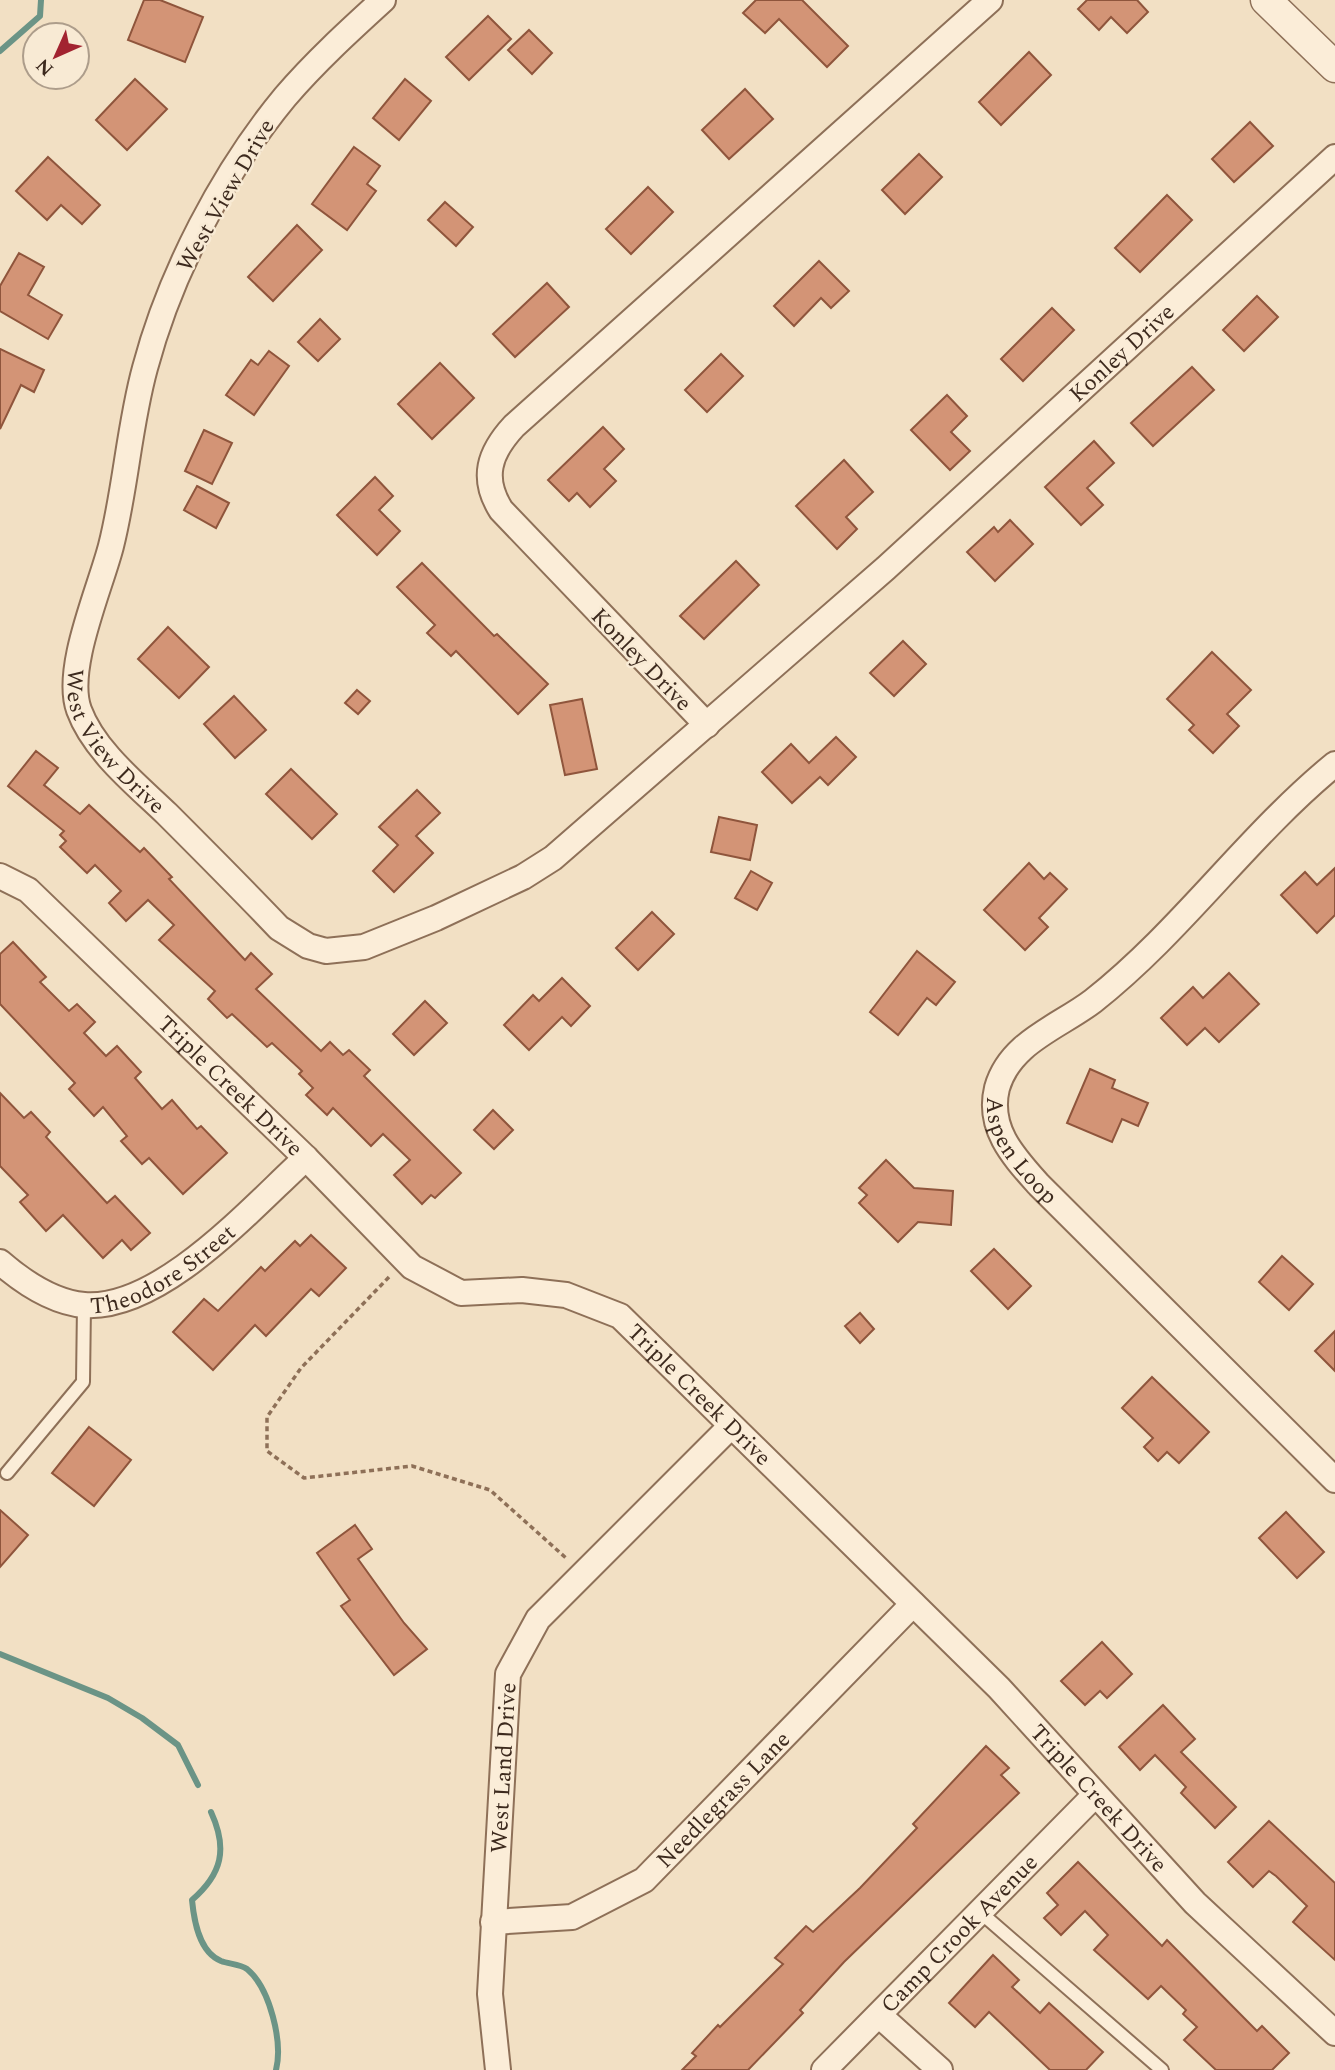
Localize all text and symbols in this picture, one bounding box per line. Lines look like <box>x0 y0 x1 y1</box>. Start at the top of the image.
north arrow <box>21 21 91 91</box>
text: N <box>29 51 61 83</box>
street label: West View Drive <box>168 113 284 279</box>
street label: Konley Drive <box>1062 296 1183 411</box>
street label: Konley Drive <box>582 600 700 720</box>
street label: West View Drive <box>56 668 173 823</box>
street label: Triple Creek Drive <box>149 1008 311 1165</box>
street label: Aspen Loop <box>976 1097 1065 1213</box>
street label: Theodore Street <box>89 1216 244 1325</box>
street label: Triple Creek Drive <box>618 1316 779 1475</box>
street label: West Land Drive <box>482 1681 526 1854</box>
street label: Triple Creek Drive <box>1021 1717 1175 1881</box>
street label: Needlegrass Lane <box>648 1723 799 1877</box>
street label: Camp Crook Avenue <box>873 1847 1047 2022</box>

